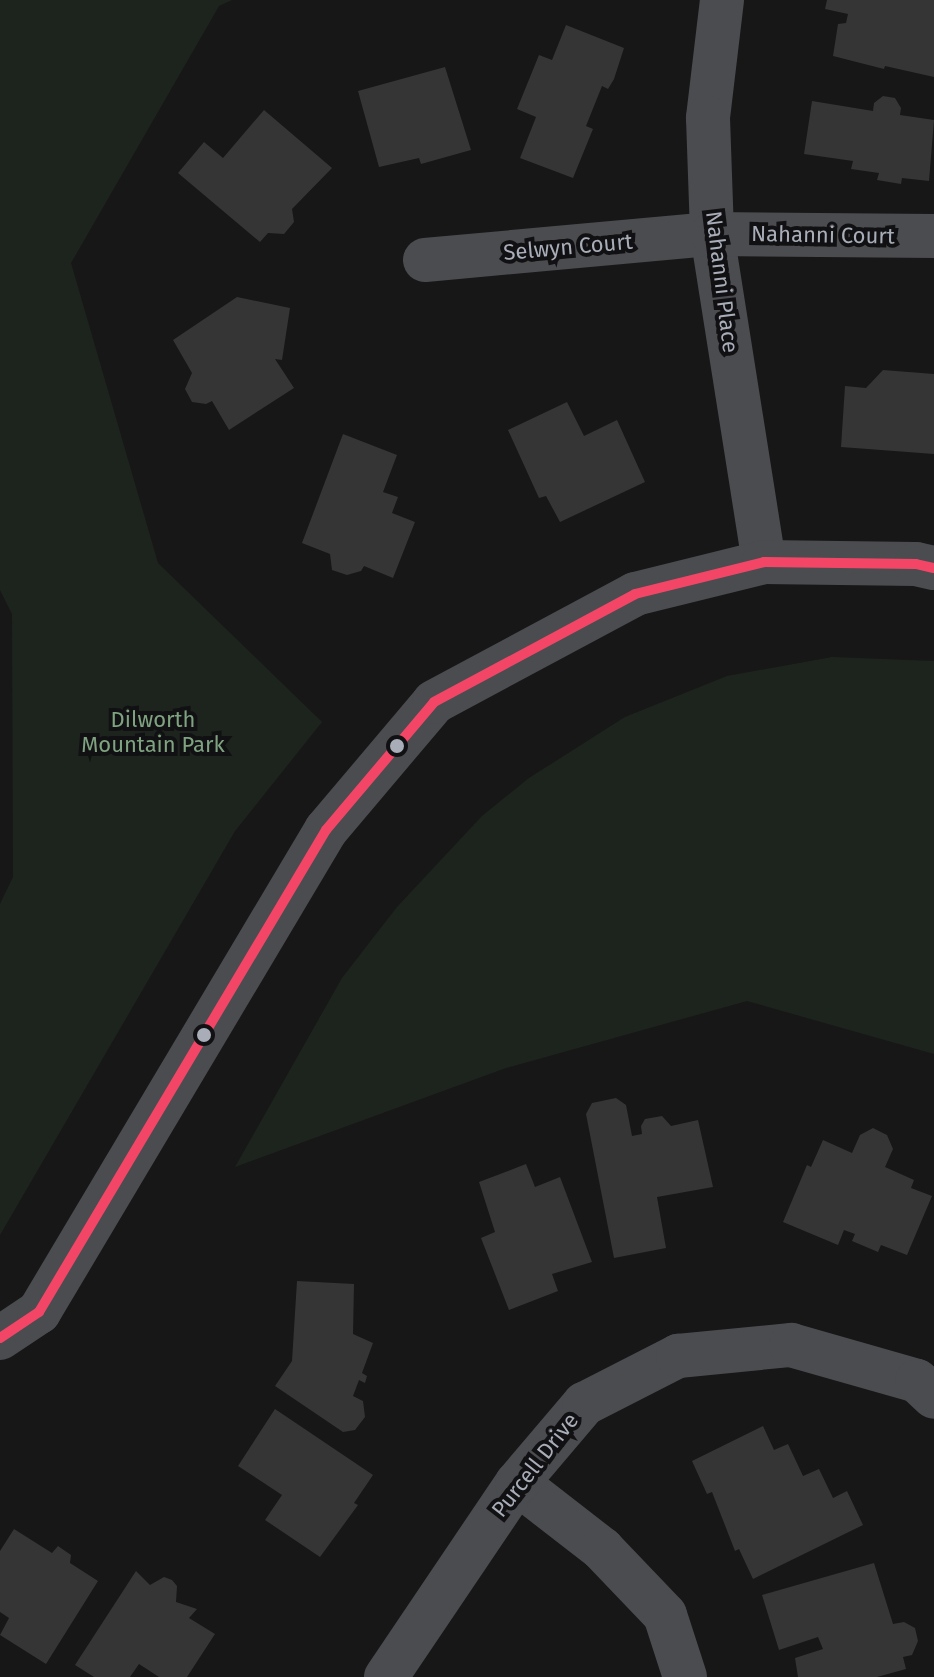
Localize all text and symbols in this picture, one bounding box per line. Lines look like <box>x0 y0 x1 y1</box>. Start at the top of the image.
street label: Nahanni Place <box>700 210 744 354</box>
street label: Nahanni Court <box>751 221 895 249</box>
street label: Selwyn Court <box>502 228 634 266</box>
park label: Dilworth Mountain Park <box>81 706 225 758</box>
unlabelled marker <box>389 738 405 754</box>
unlabelled marker <box>196 1027 212 1043</box>
street label: Purcell Drive <box>486 1408 584 1522</box>

